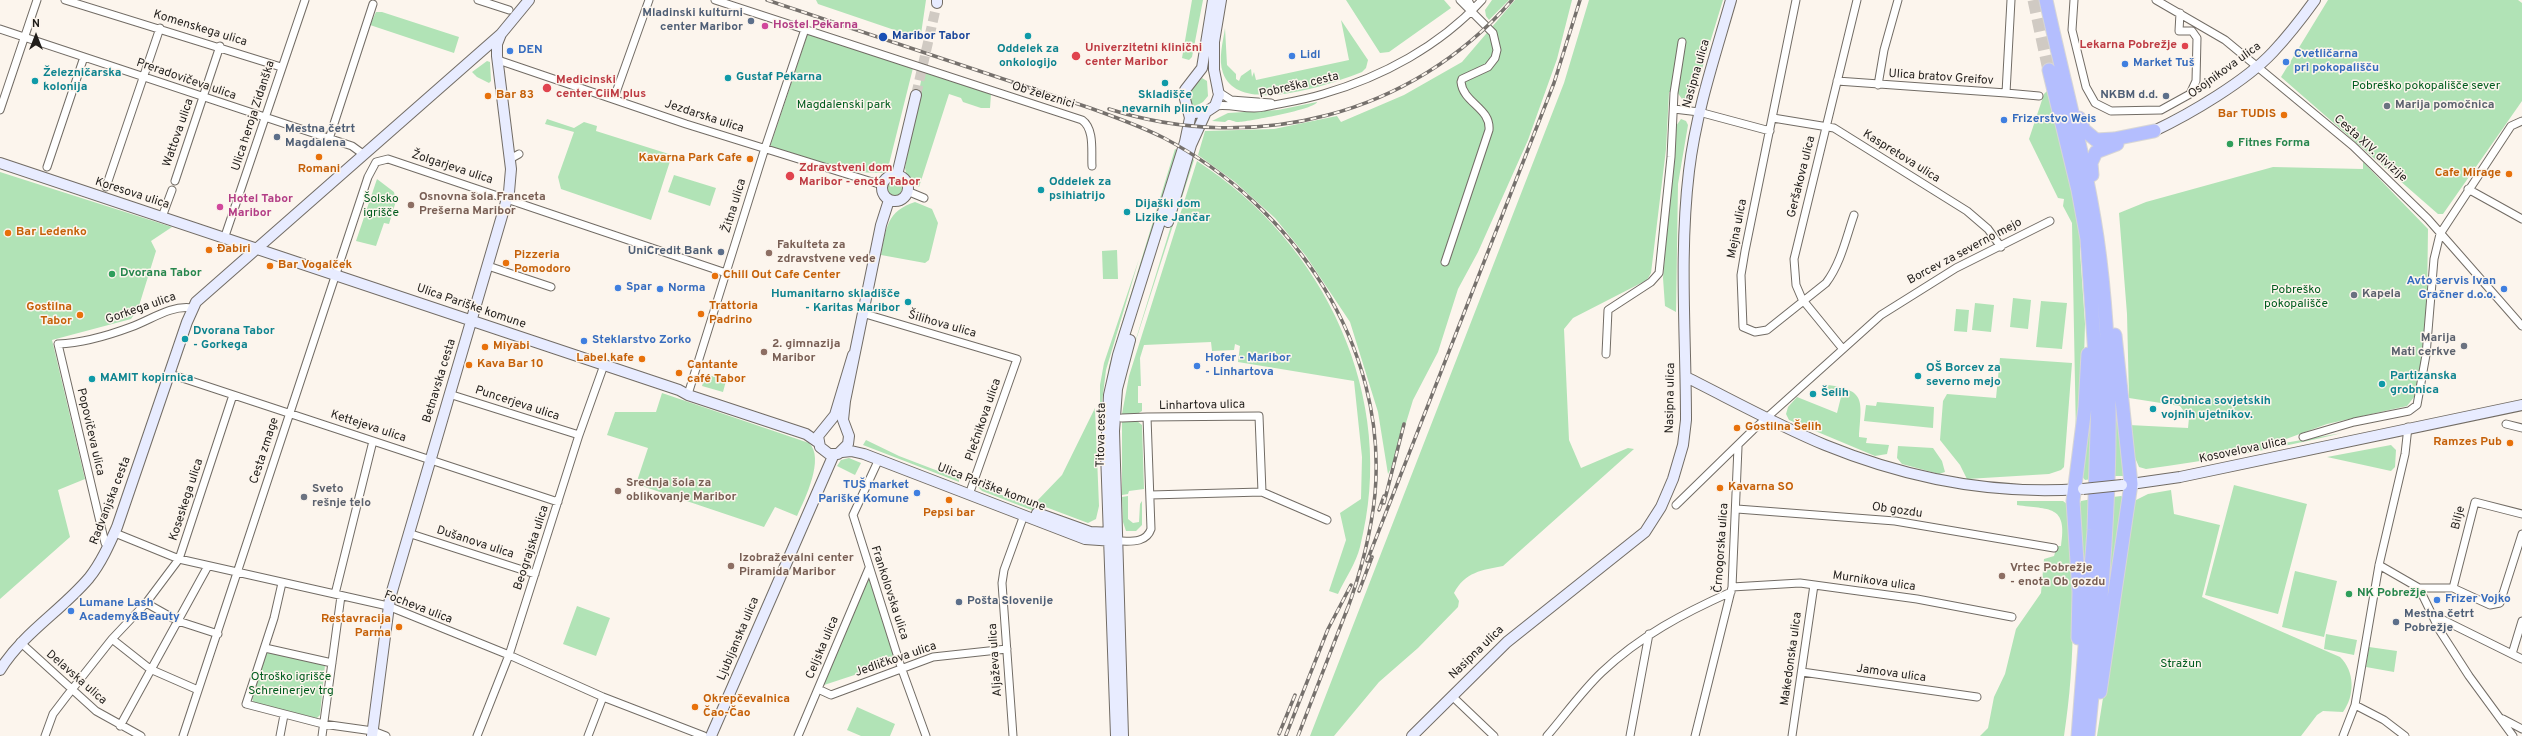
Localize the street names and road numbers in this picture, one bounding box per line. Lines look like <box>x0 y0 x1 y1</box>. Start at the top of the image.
street label: Komenskega ulica <box>151 8 249 50</box>
street label: Nasipna ulica <box>1680 38 1714 110</box>
street label: Osojnikova ulica <box>2186 40 2264 102</box>
street label: Preradovičeva ulica <box>134 56 238 104</box>
street label: Ulica heroja Zidanška <box>229 59 279 173</box>
street label: Ulica bratov Greifov <box>1888 67 1994 89</box>
street label: Pobreška cesta <box>1258 70 1340 102</box>
street label: Ob železnici <box>1010 80 1076 112</box>
street label: Wattova ulica <box>161 97 197 169</box>
street label: Jezdarska ulica <box>663 97 745 137</box>
street label: Cesta XIV. divizije <box>2330 112 2410 186</box>
street label: Kaspretova ulica <box>1860 127 1942 187</box>
street label: Geršakova ulica <box>1785 134 1819 220</box>
street label: Žolgarjeva ulica <box>409 148 495 188</box>
street label: Koresova ulica <box>93 175 171 213</box>
street label: Žitna ulica <box>720 177 750 235</box>
street label: Mejna ulica <box>1725 198 1751 260</box>
street label: Borcev za severno mejo <box>1905 216 2025 288</box>
street label: Ulica Pariške komune <box>414 281 528 333</box>
street label: Gorkega ulica <box>104 290 178 328</box>
street label: Šilihova ulica <box>906 308 978 342</box>
street label: Betnavska cesta <box>420 337 460 425</box>
street label: Nasipna ulica <box>1663 362 1679 434</box>
street label: Plečnikova ulica <box>963 377 1005 463</box>
street label: Puncerjeva ulica <box>473 384 561 424</box>
street label: Popovičeva ulica <box>73 387 107 477</box>
street label: Linhartova ulica <box>1159 398 1245 414</box>
street label: Titova cesta <box>1094 402 1110 468</box>
street label: Kettejeva ulica <box>328 408 408 446</box>
street label: Cesta zmage <box>247 416 283 486</box>
street label: Kosovelova ulica <box>2198 435 2288 467</box>
street label: Radvanjska cesta <box>88 455 134 547</box>
street label: Koseskega ulica <box>167 457 207 543</box>
street label: Ulica Pariške komune <box>935 461 1047 515</box>
street label: Ob gozdu <box>1871 500 1923 522</box>
street label: Črnogorska ulica <box>1712 503 1732 593</box>
street label: Beograjska ulica <box>511 504 553 592</box>
street label: Bilje <box>2449 505 2469 531</box>
street label: Dušanova ulica <box>434 524 516 562</box>
street label: Frankolovska ulica <box>867 544 911 642</box>
street label: Murnikova ulica <box>1832 569 1916 595</box>
street label: Focheva ulica <box>382 588 454 628</box>
street label: Ljubljanska ulica <box>715 595 763 683</box>
street label: Makedonska ulica <box>1778 611 1806 707</box>
street label: Celjska ulica <box>803 614 843 682</box>
street label: Aljaževa ulica <box>986 623 1006 697</box>
street label: Nasipna ulica <box>1446 623 1508 683</box>
street label: Jedličkova ulica <box>853 639 939 681</box>
street label: Delavska ulica <box>43 648 109 708</box>
street label: Jamova ulica <box>1855 662 1927 686</box>

